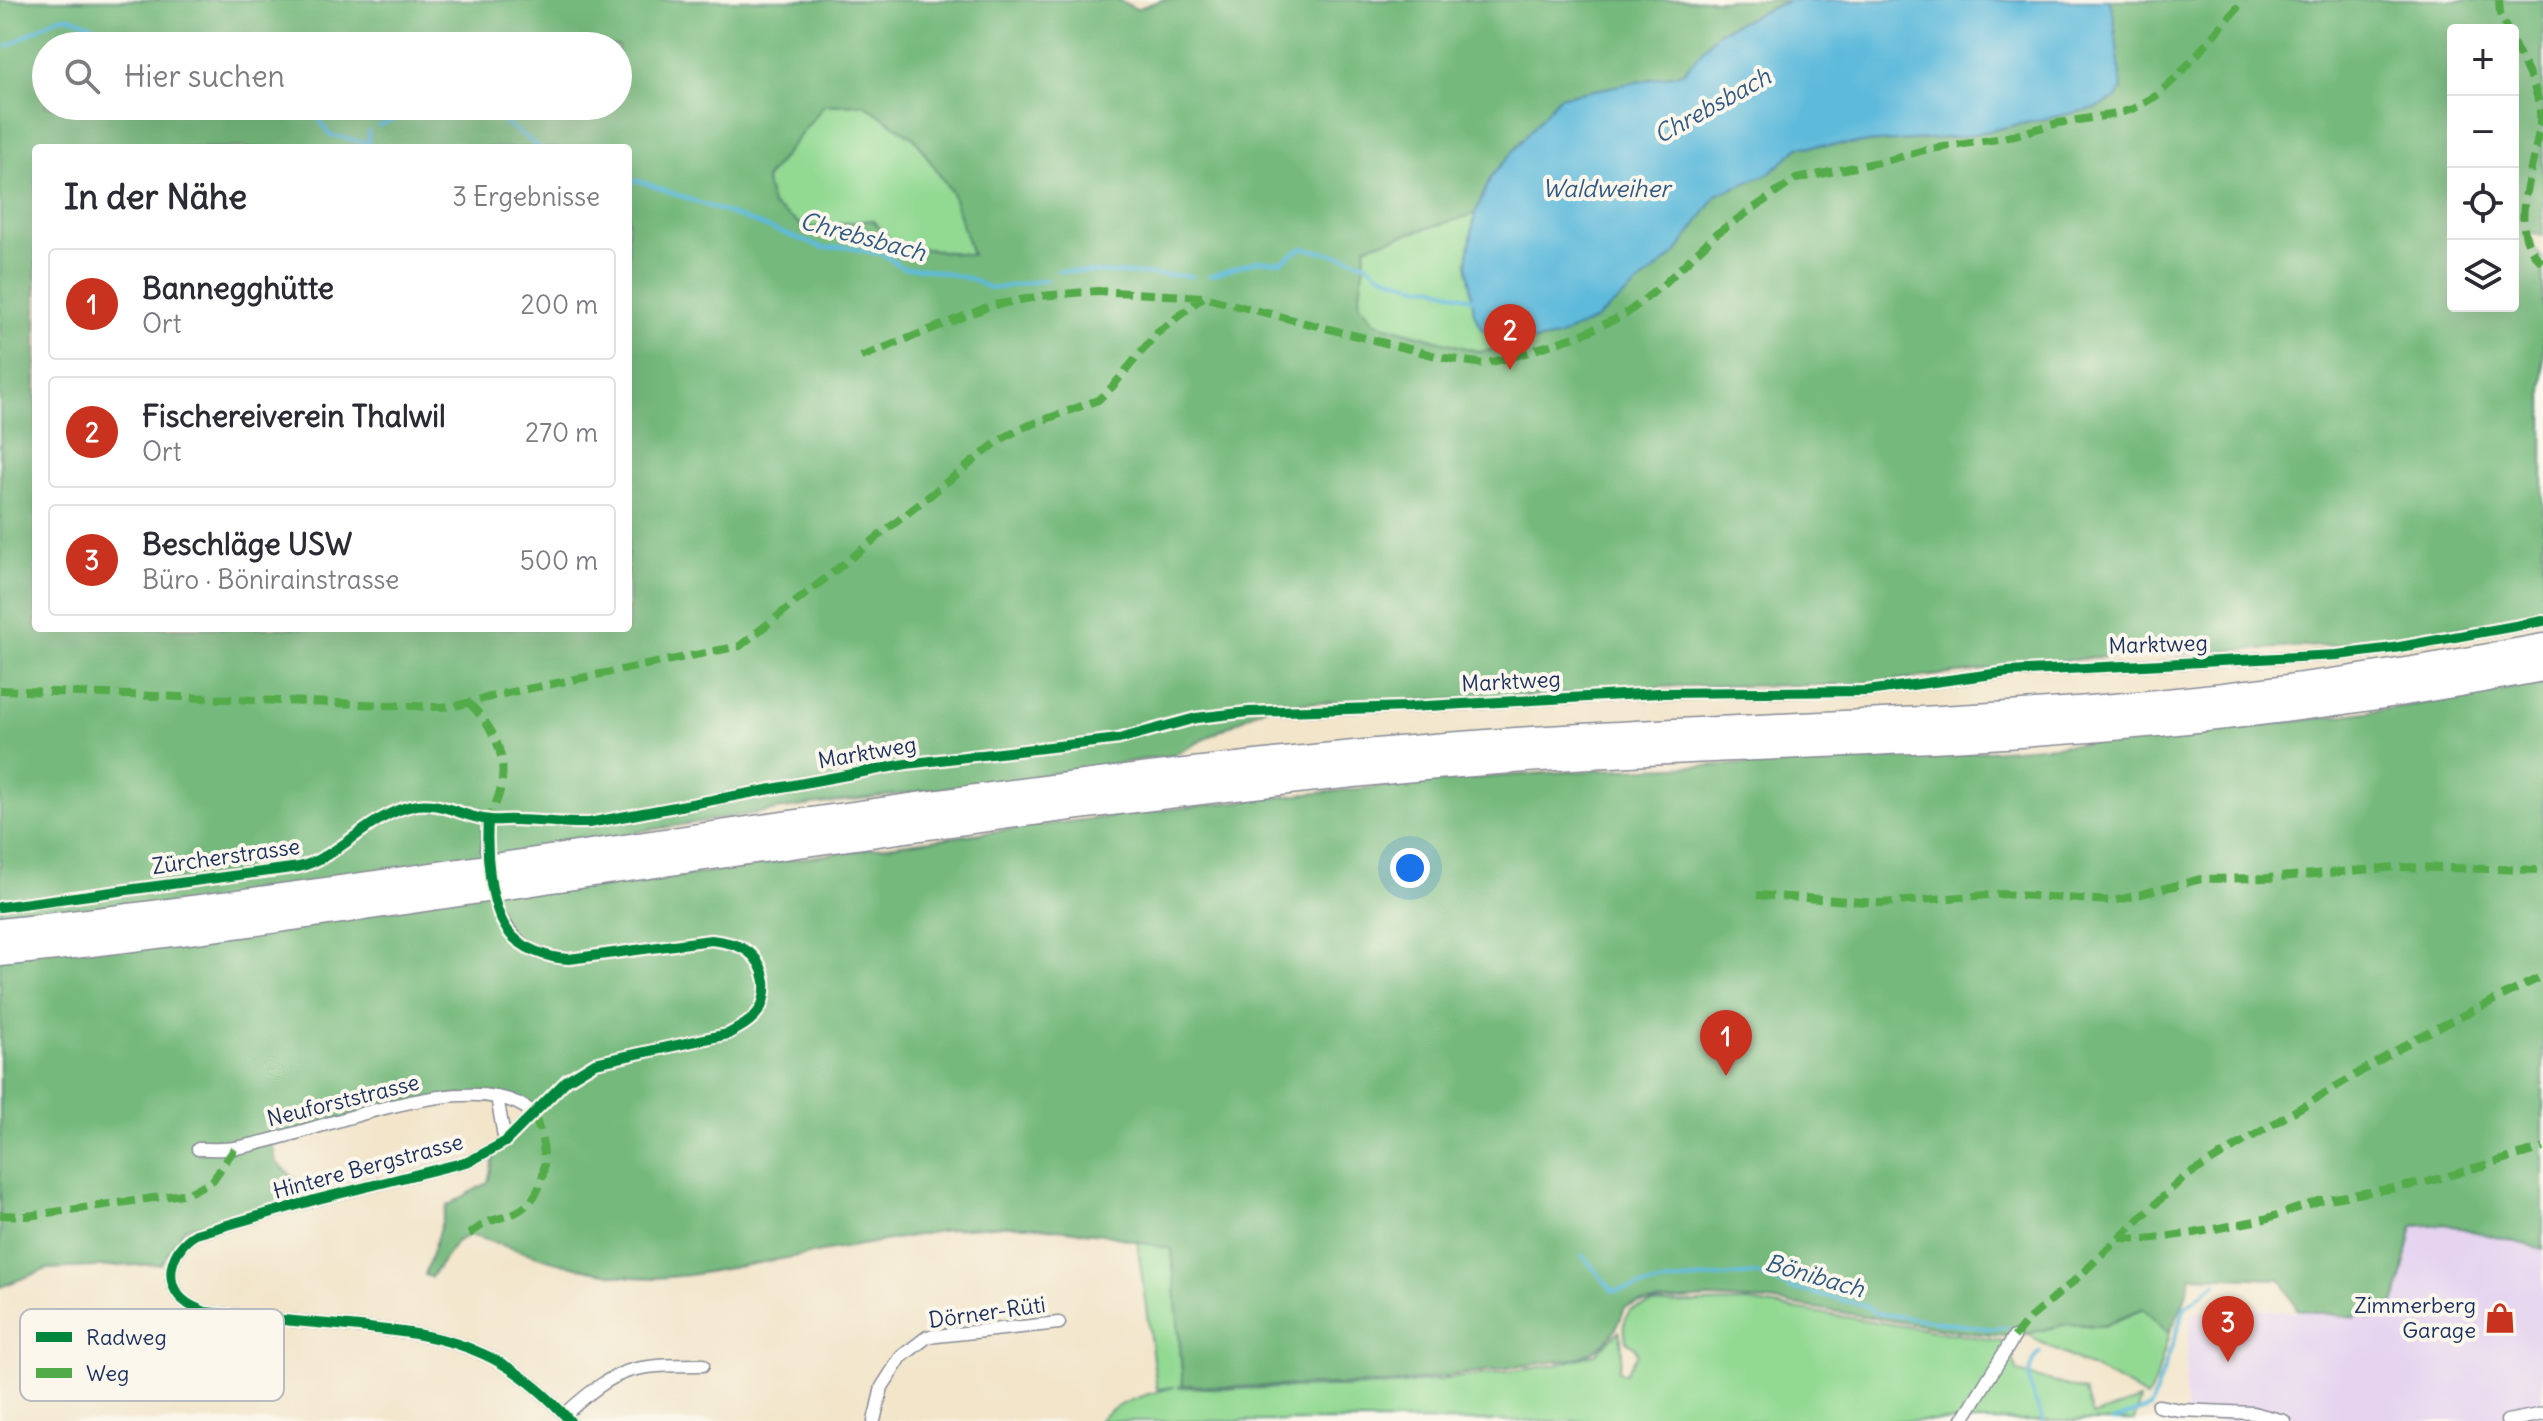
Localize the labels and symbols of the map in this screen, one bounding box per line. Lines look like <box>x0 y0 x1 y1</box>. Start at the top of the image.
water label: Chrebsbach <box>1648 60 1777 149</box>
water label: Waldweiher <box>1542 173 1673 203</box>
water label: Chrebsbach <box>797 205 930 267</box>
pin: 2 <box>1484 304 1536 370</box>
street label: Marktweg <box>2108 628 2208 660</box>
street label: Marktweg <box>1461 664 1561 698</box>
street label: Marktweg <box>816 730 918 774</box>
street label: Zürcherstrasse <box>150 832 302 880</box>
your location <box>1390 848 1430 888</box>
pin: 1 <box>1700 1010 1752 1076</box>
street label: Neuforststrasse <box>264 1068 422 1132</box>
street label: Hintere Bergstrasse <box>270 1127 466 1205</box>
water label: Bönibach <box>1762 1247 1869 1304</box>
street label: Dörner-Rüti <box>927 1290 1047 1334</box>
place label: Zimmerberg Garage <box>2354 1291 2476 1344</box>
pin: 3 <box>2202 1296 2254 1362</box>
shop icon: Zimmerberg Garage <box>2483 1301 2517 1335</box>
legend <box>20 1309 284 1401</box>
text: Radweg <box>86 1323 167 1351</box>
text: Weg <box>86 1359 129 1387</box>

